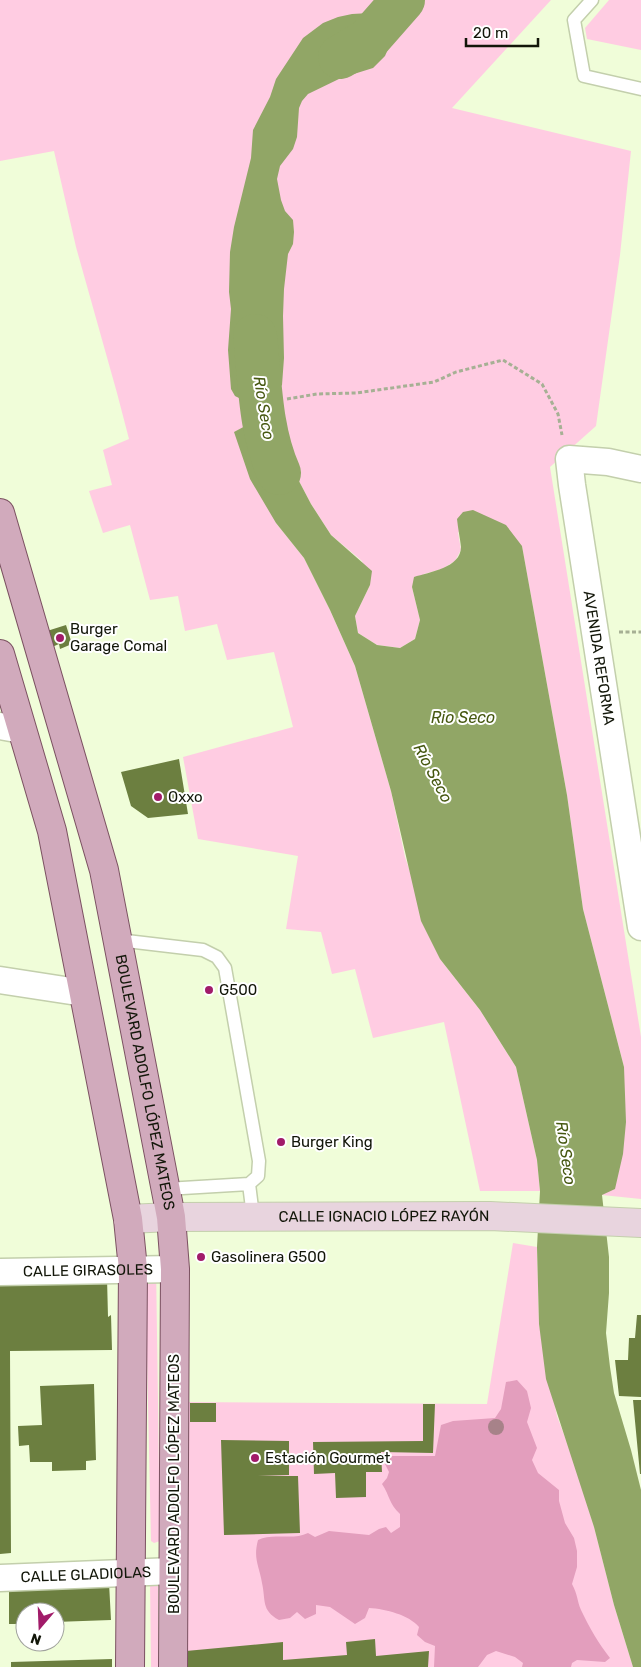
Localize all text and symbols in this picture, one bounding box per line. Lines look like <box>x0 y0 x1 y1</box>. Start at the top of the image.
scale bar <box>466 15 538 47</box>
text: 20 m <box>473 24 508 42</box>
water label: Río Seco <box>250 375 278 441</box>
street label: AVENIDA REFORMA <box>580 589 618 726</box>
place label: Burger Garage Comal <box>70 620 167 655</box>
marker: Burger Garage Comal <box>54 632 66 644</box>
water label: Rio Seco <box>431 708 495 727</box>
water label: Río Seco <box>410 740 456 806</box>
place label: Oxxo <box>168 788 203 806</box>
marker: Oxxo <box>152 791 164 803</box>
street label: BOULEVARD ADOLFO LÓPEZ MATEOS <box>111 953 178 1212</box>
place label: G500 <box>219 981 257 999</box>
marker: G500 <box>203 984 215 996</box>
water label: Río Seco <box>552 1120 580 1186</box>
place label: Burger King <box>291 1133 373 1151</box>
marker: Burger King <box>275 1136 287 1148</box>
street label: CALLE IGNACIO LÓPEZ RAYÓN <box>279 1207 489 1226</box>
place label: Gasolinera G500 <box>211 1248 326 1266</box>
marker: Gasolinera G500 <box>195 1251 207 1263</box>
street label: CALLE GIRASOLES <box>23 1260 153 1281</box>
street label: BOULEVARD ADOLFO LÓPEZ MATEOS <box>165 1354 183 1614</box>
place label: Estación Gourmet <box>265 1449 390 1467</box>
marker: Estación Gourmet <box>249 1452 261 1464</box>
street label: CALLE GLADIOLAS <box>20 1563 152 1586</box>
north arrow <box>15 1602 65 1652</box>
text: N <box>28 1629 43 1648</box>

